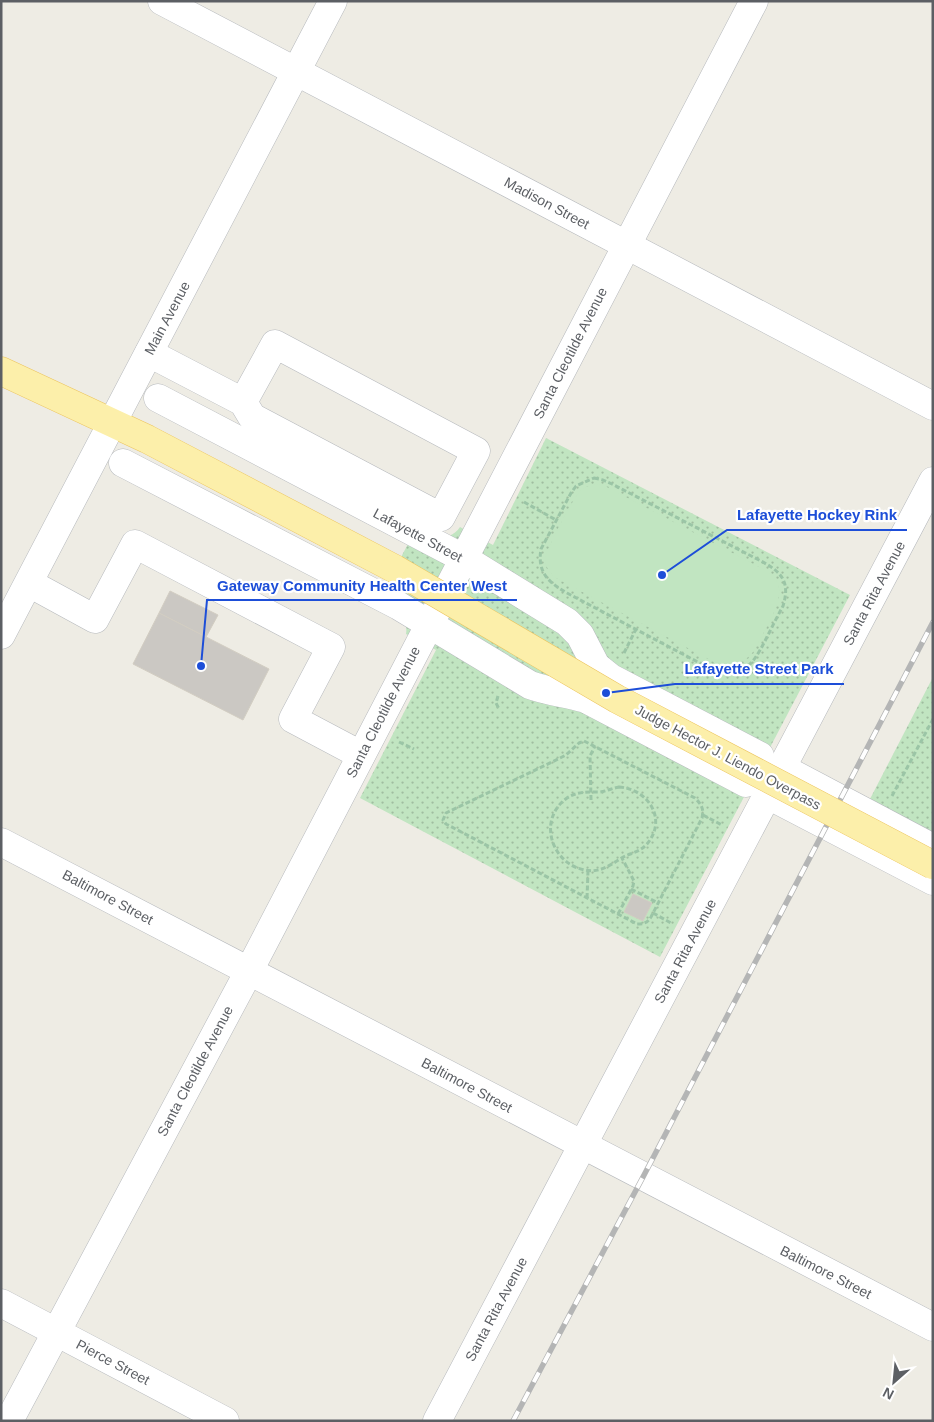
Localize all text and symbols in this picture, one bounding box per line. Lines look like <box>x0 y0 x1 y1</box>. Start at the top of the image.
street label: Madison Street <box>502 174 592 232</box>
street label: Main Avenue <box>141 278 193 357</box>
street label: Santa Cleotilde Avenue <box>530 284 610 421</box>
callout: Lafayette Hockey Rink <box>727 500 907 530</box>
street label: Lafayette Street <box>371 505 465 565</box>
text: Lafayette Hockey Rink <box>737 506 898 523</box>
street label: Santa Rita Avenue <box>840 538 908 648</box>
callout: Gateway Community Health Center West <box>207 570 517 600</box>
text: Gateway Community Health Center West <box>217 577 507 594</box>
street label: Santa Cleotilde Avenue <box>343 643 423 780</box>
callout: Lafayette Street Park <box>675 654 844 684</box>
text: Lafayette Street Park <box>684 660 834 677</box>
street label: Judge Hector J. Liendo Overpass <box>633 701 823 813</box>
street label: Baltimore Street <box>60 866 156 928</box>
street label: Santa Rita Avenue <box>651 896 719 1006</box>
street label: Santa Cleotilde Avenue <box>154 1003 236 1139</box>
street label: Baltimore Street <box>419 1054 515 1116</box>
street label: Baltimore Street <box>778 1242 874 1302</box>
street label: Santa Rita Avenue <box>462 1254 530 1364</box>
street label: Pierce Street <box>74 1336 153 1388</box>
north arrow <box>869 1357 919 1407</box>
text: N <box>880 1384 896 1403</box>

